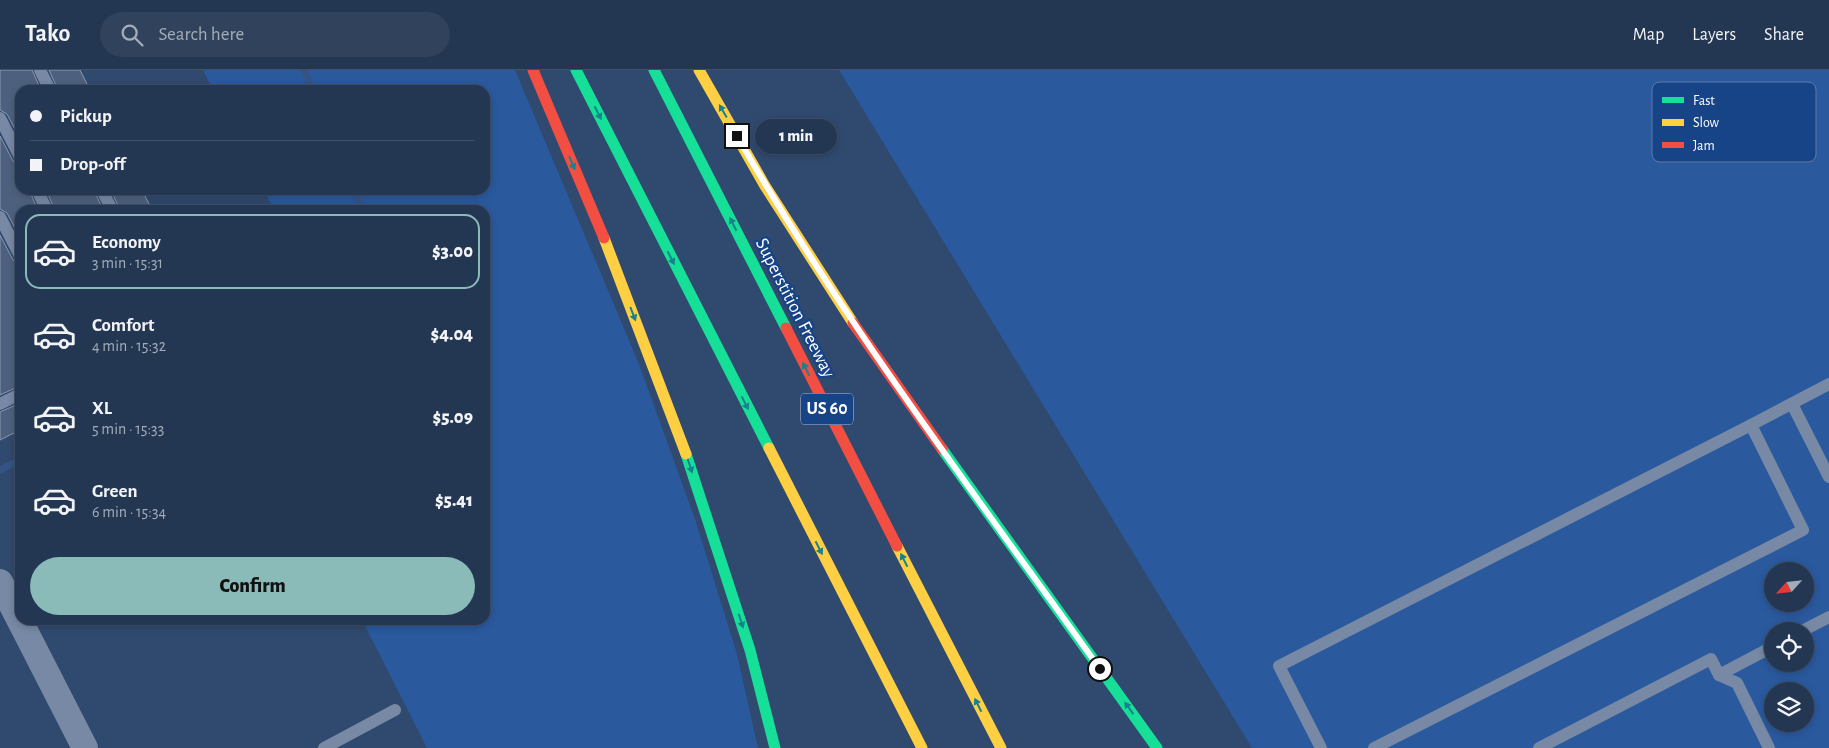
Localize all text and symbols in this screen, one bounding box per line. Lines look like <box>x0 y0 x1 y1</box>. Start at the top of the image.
search box <box>100 12 450 57</box>
icon: search <box>118 21 146 49</box>
text: Tako <box>25 22 70 46</box>
text: Search here <box>158 25 244 44</box>
text: Map <box>1633 26 1664 44</box>
text: Layers <box>1692 26 1736 44</box>
text: Share <box>1764 26 1804 44</box>
legend <box>1652 82 1816 162</box>
text: Fast <box>1693 94 1715 108</box>
one-way arrow <box>719 104 727 119</box>
one-way arrow <box>594 106 602 121</box>
text: Pickup <box>60 107 112 126</box>
text: Slow <box>1693 116 1720 130</box>
callout: 1 min <box>754 118 837 154</box>
route end <box>726 125 748 147</box>
text: 1 min <box>779 128 813 144</box>
text: Jam <box>1693 139 1715 153</box>
text: Drop-off <box>60 155 125 174</box>
one-way arrow <box>569 156 577 170</box>
one-way arrow <box>729 217 737 231</box>
icon: car <box>32 229 77 274</box>
text: Economy <box>92 233 161 252</box>
street label: Superstition Freeway <box>752 235 838 381</box>
text: $3.00 <box>432 242 473 261</box>
one-way arrow <box>667 251 675 265</box>
text: 3 min · 15:31 <box>92 255 163 271</box>
one-way arrow <box>629 307 637 322</box>
icon: car <box>32 312 77 357</box>
text: Comfort <box>92 316 154 335</box>
text: $4.04 <box>431 325 473 344</box>
text: 4 min · 15:32 <box>92 338 166 354</box>
one-way arrow <box>802 361 810 376</box>
road number: US 60 <box>801 394 853 424</box>
icon: car <box>32 395 77 440</box>
one-way arrow <box>741 396 749 410</box>
text: XL <box>92 399 112 418</box>
text: $5.09 <box>433 408 473 427</box>
text: 5 min · 15:33 <box>92 421 164 437</box>
one-way arrow <box>687 459 694 474</box>
icon: car <box>32 478 77 523</box>
text: Green <box>92 482 138 501</box>
text: $5.41 <box>435 491 473 510</box>
text: 6 min · 15:34 <box>92 504 166 520</box>
one-way arrow <box>815 541 823 555</box>
one-way arrow <box>900 553 908 567</box>
button: Confirm <box>30 557 475 615</box>
north arrow <box>1764 562 1814 612</box>
map controls <box>1764 562 1814 732</box>
one-way arrow <box>737 613 745 628</box>
button: locate <box>1764 622 1814 672</box>
route start <box>1089 658 1111 680</box>
button: layers <box>1764 682 1814 732</box>
one-way arrow <box>974 697 982 712</box>
one-way arrow <box>1124 702 1134 715</box>

